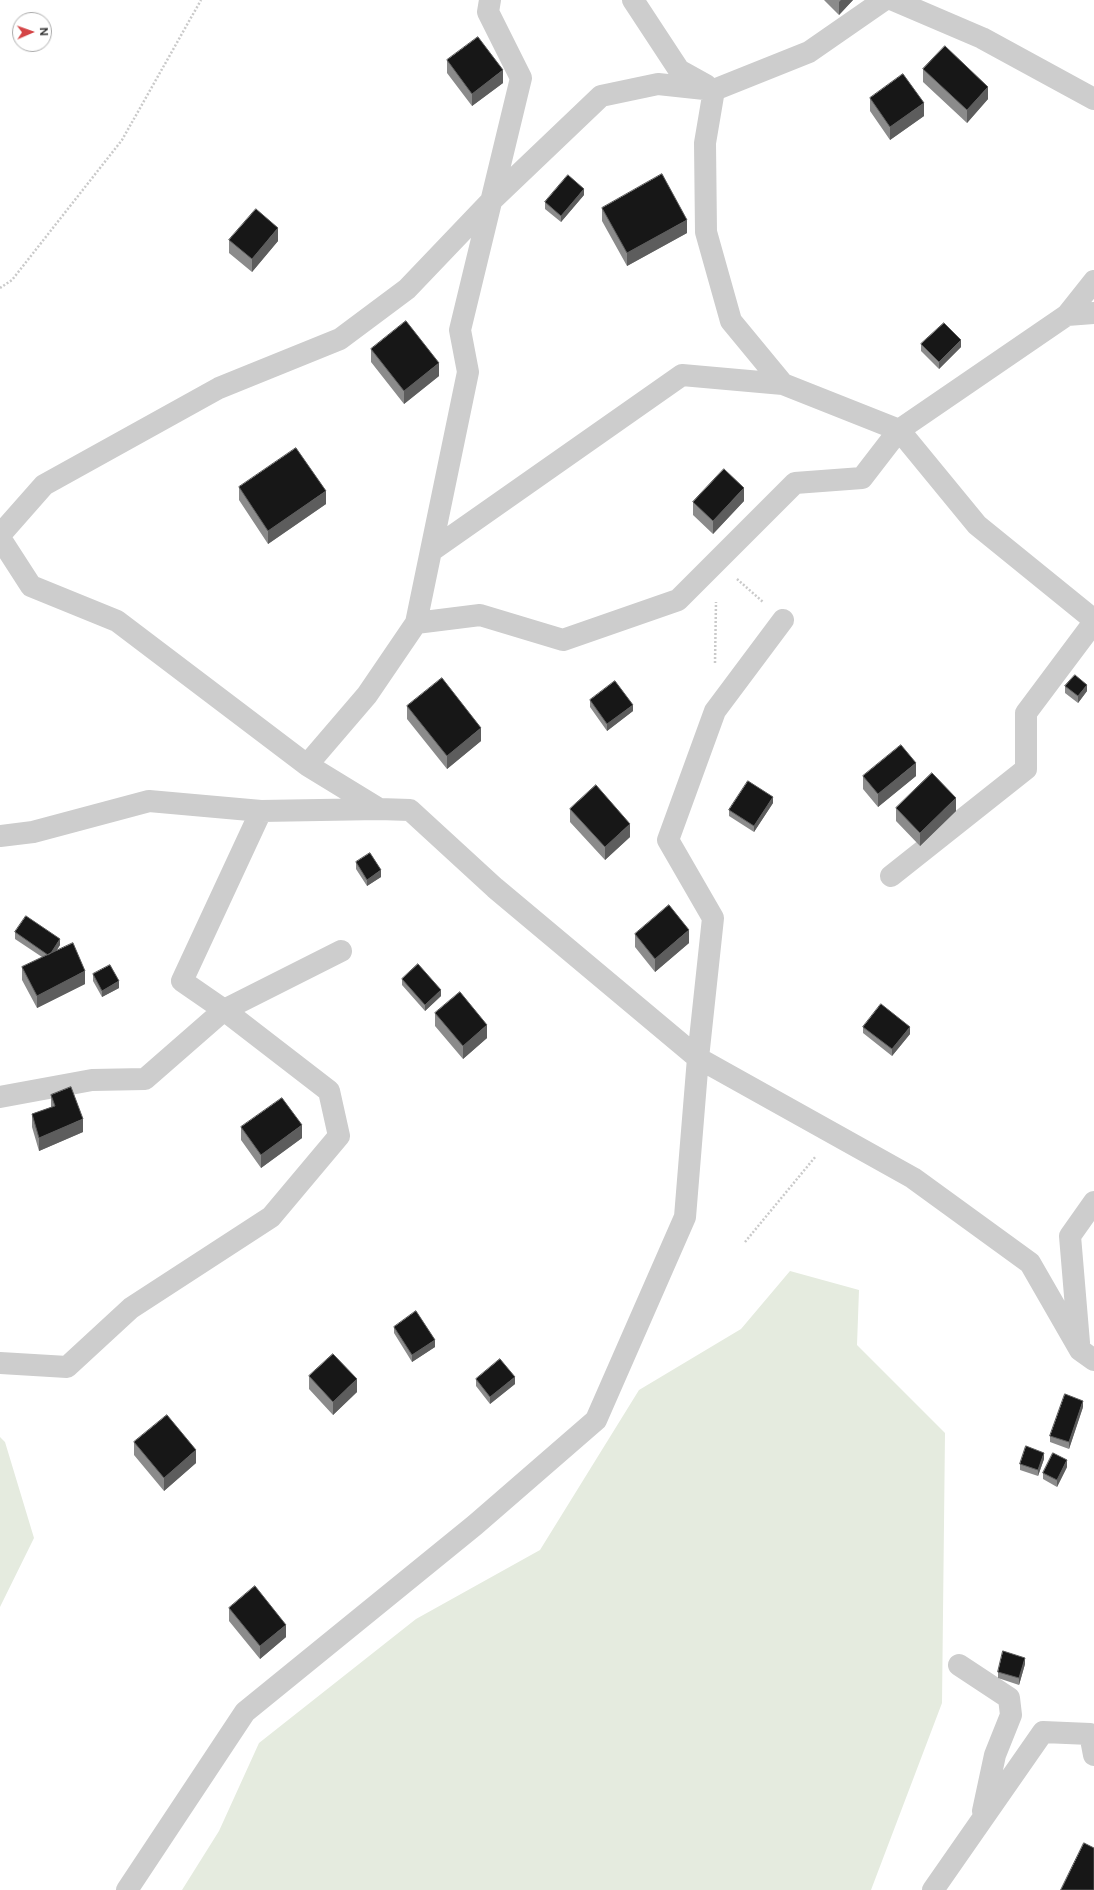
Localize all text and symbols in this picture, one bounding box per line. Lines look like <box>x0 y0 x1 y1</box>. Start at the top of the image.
north arrow <box>12 12 52 52</box>
text: N <box>37 27 50 36</box>

